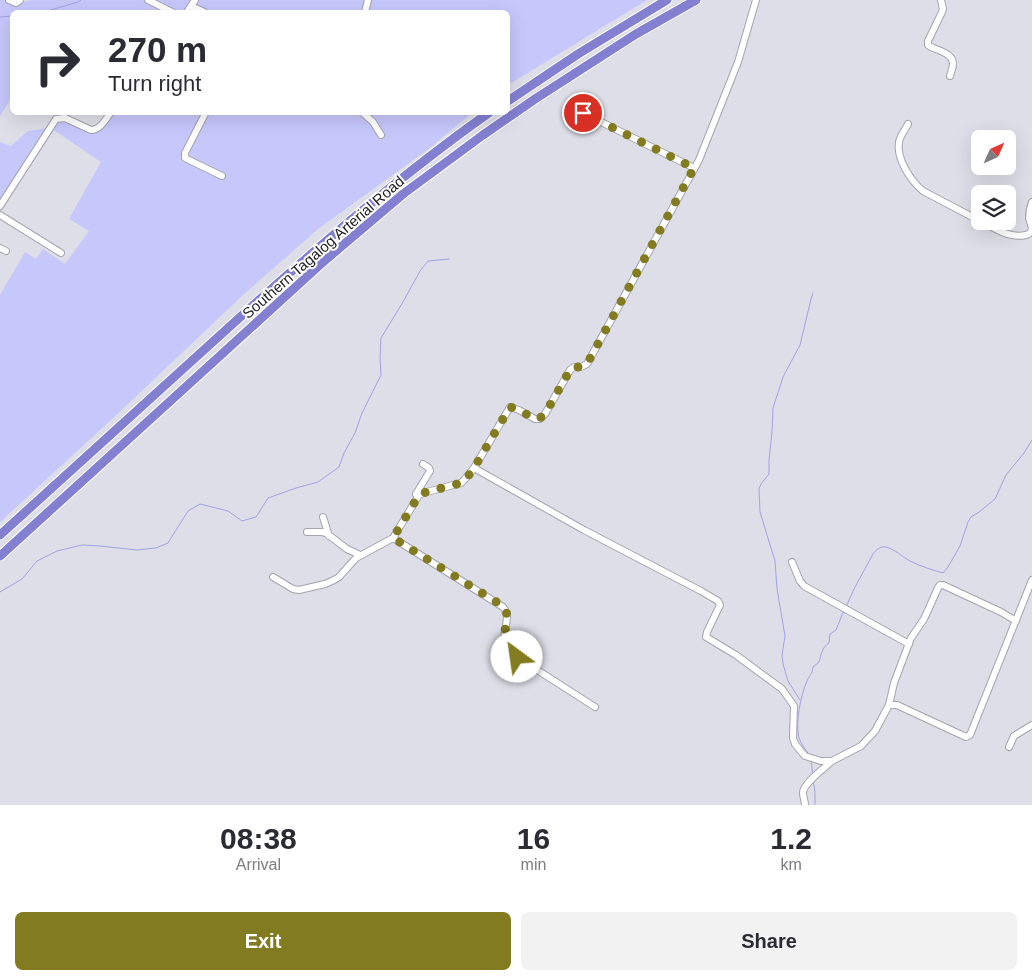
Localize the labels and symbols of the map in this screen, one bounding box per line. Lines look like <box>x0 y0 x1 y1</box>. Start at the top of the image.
pin <box>562 92 604 134</box>
north arrow <box>971 130 1016 175</box>
street label: Southern Tagalog Arterial Road <box>239 172 407 322</box>
position arrow <box>490 630 542 682</box>

